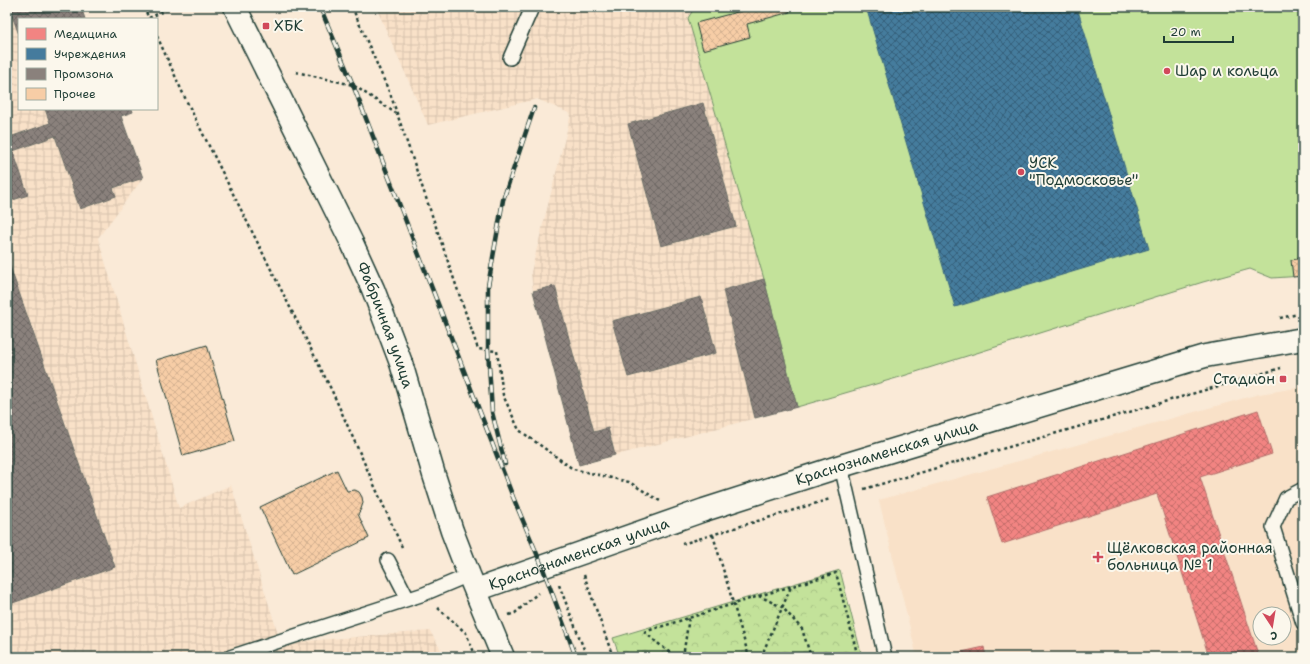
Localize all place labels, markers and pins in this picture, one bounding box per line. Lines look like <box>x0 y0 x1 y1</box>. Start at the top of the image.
place label: ХБК <box>274 16 304 36</box>
marker: ХБК <box>261 21 271 31</box>
place label: Шар и кольца <box>1175 61 1279 81</box>
marker: Шар и кольца <box>1162 66 1172 76</box>
place label: УСК "Подмосковье" <box>1029 153 1139 190</box>
marker: УСК "Подмосковье" <box>1016 167 1026 177</box>
place label: Стадион <box>1213 369 1275 389</box>
marker: Стадион <box>1278 374 1288 384</box>
place label: Щёлковская районная больница № 1 <box>1107 538 1273 575</box>
marker: Щёлковская районная больница № 1 <box>1092 551 1104 563</box>

